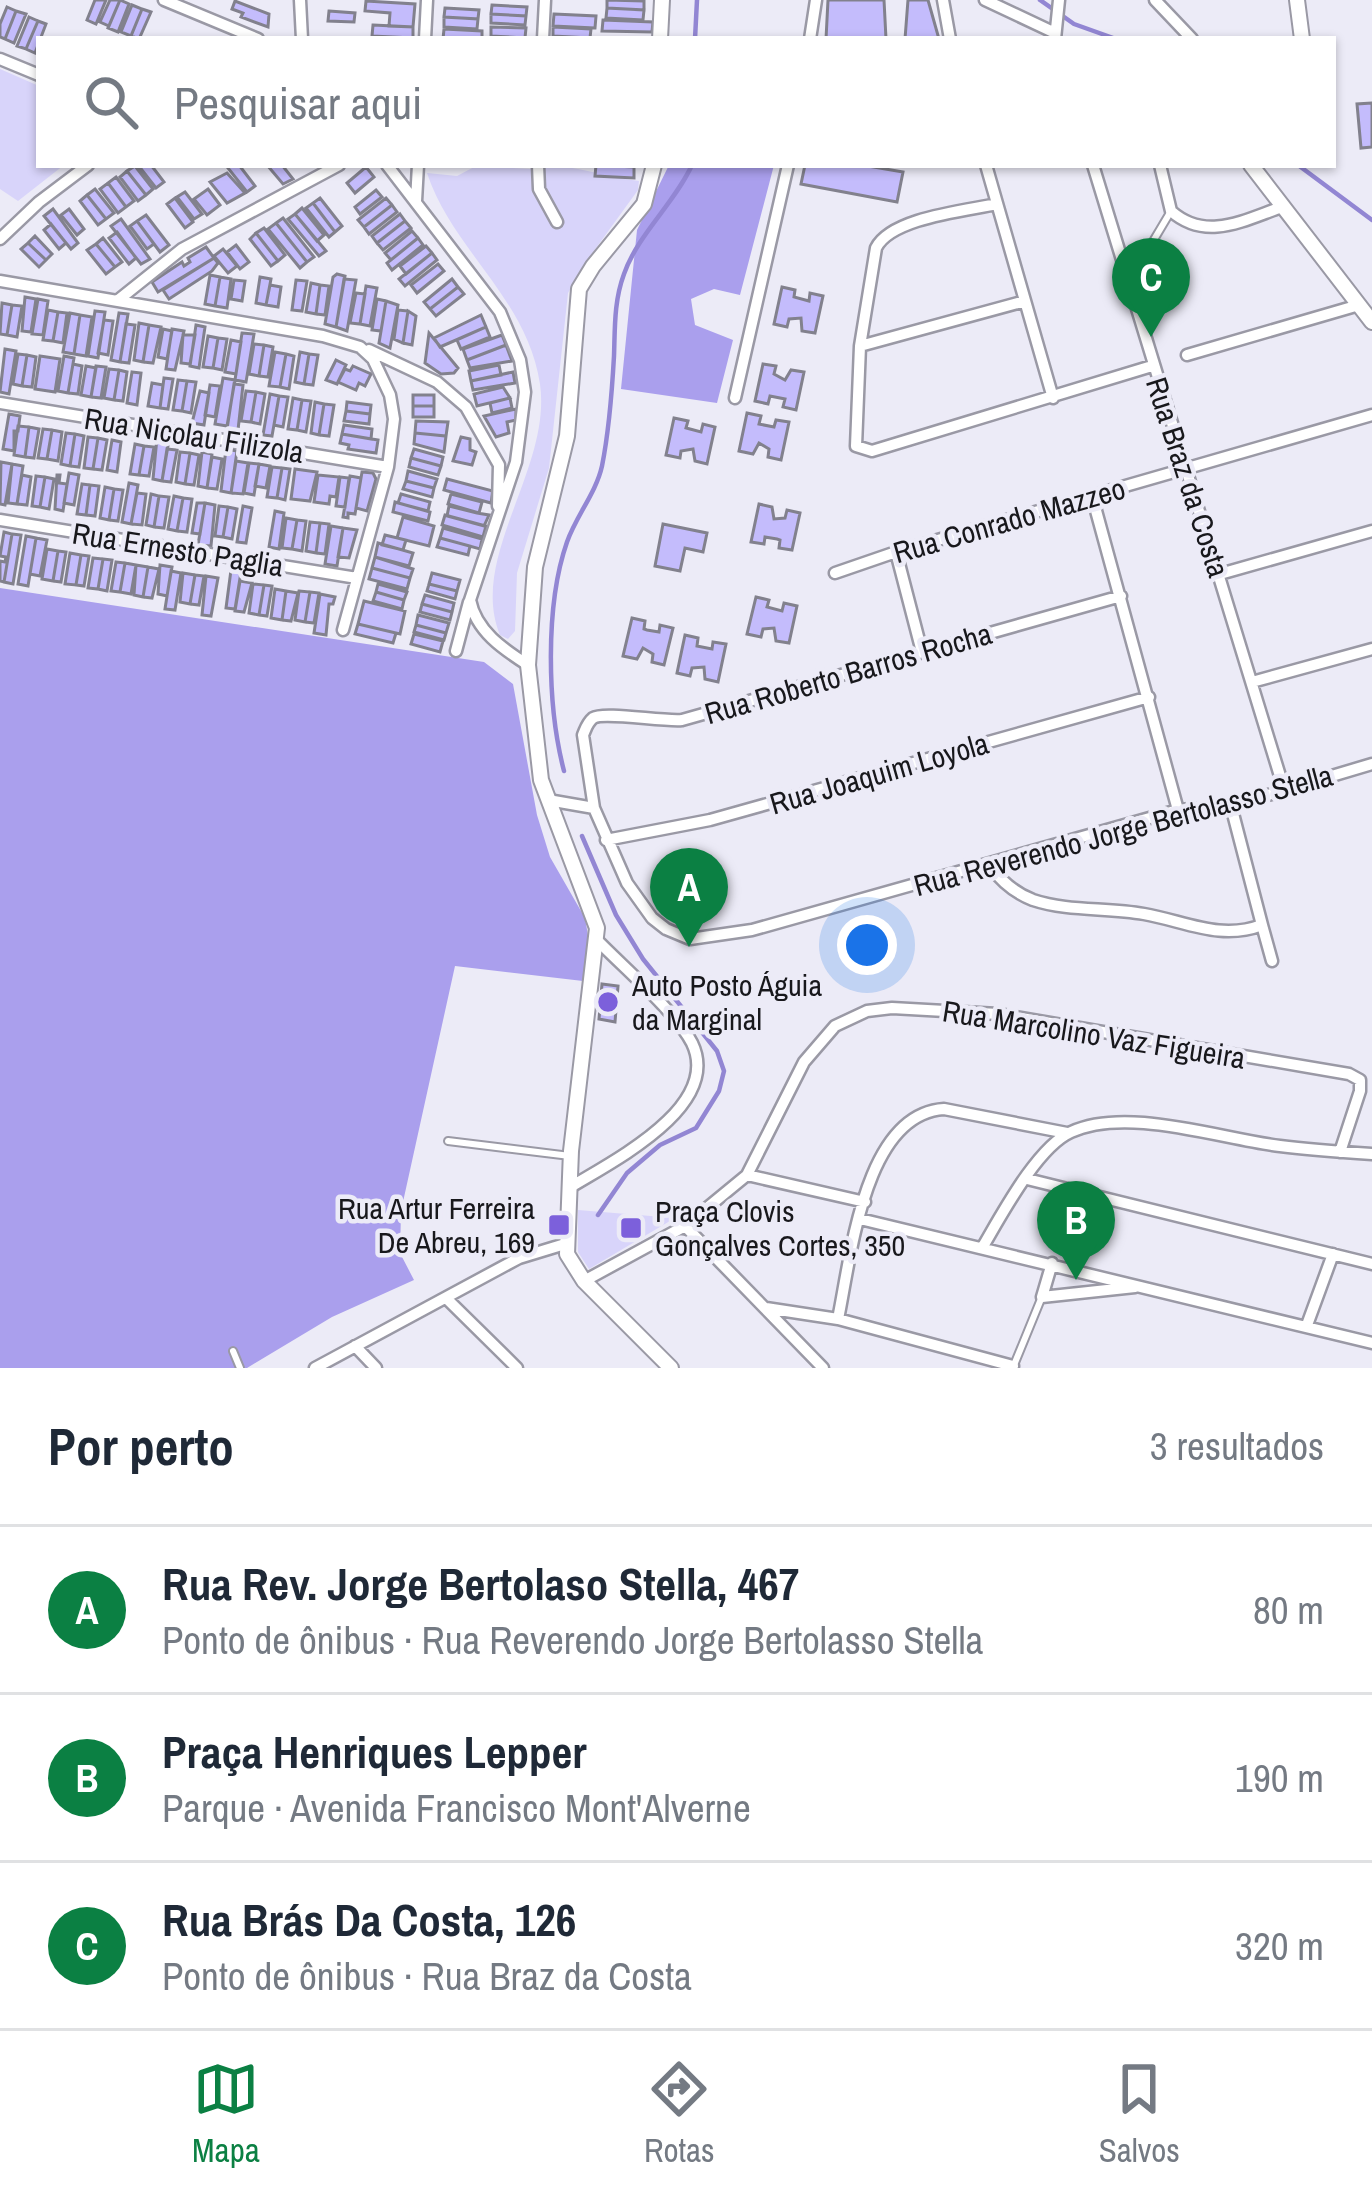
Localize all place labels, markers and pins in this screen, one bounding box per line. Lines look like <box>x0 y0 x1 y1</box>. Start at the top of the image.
pin: C <box>1112 238 1190 337</box>
pin: A <box>650 848 728 947</box>
place label: Auto Posto Águia da Marginal <box>631 965 822 1039</box>
marker: Auto Posto Águia da Marginal <box>595 989 621 1015</box>
pin: B <box>1037 1181 1115 1280</box>
place label: Rua Artur Ferreira De Abreu, 169 <box>338 1188 535 1262</box>
place label: Praça Clovis Gonçalves Cortes, 350 <box>655 1191 905 1265</box>
marker: Rua Artur Ferreira De Abreu, 169 <box>546 1212 572 1238</box>
marker: Praça Clovis Gonçalves Cortes, 350 <box>618 1215 644 1241</box>

